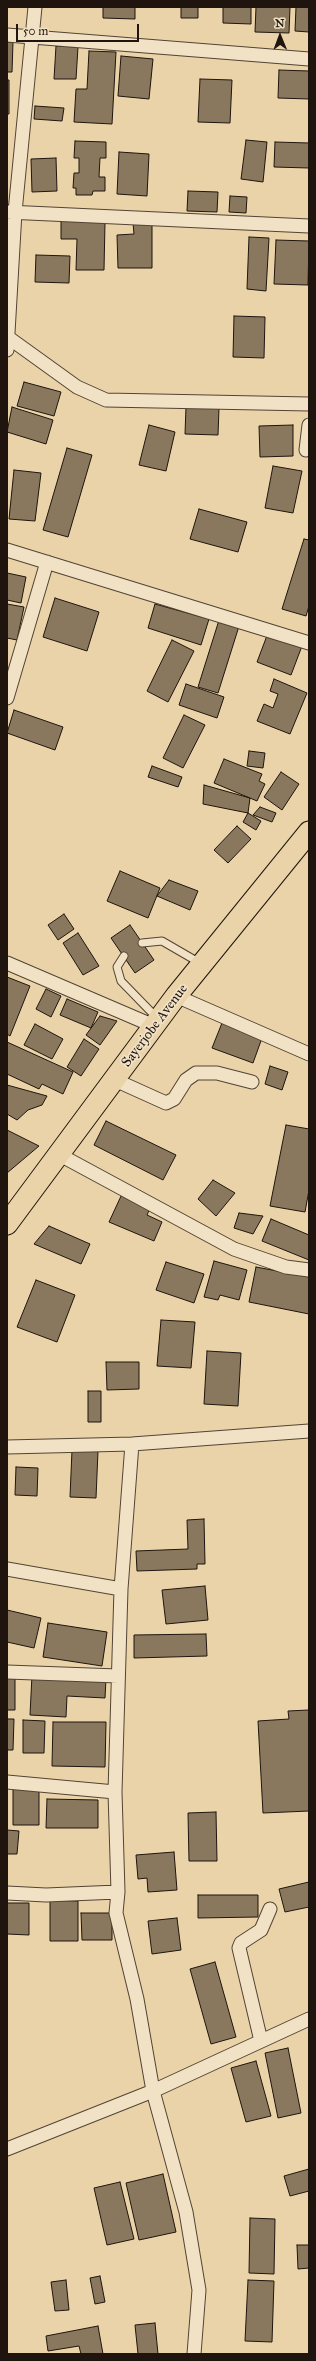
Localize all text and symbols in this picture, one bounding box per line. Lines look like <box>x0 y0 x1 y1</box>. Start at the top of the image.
scale bar <box>18 16 141 42</box>
north arrow <box>260 16 300 56</box>
text: N <box>275 17 285 30</box>
text: 50 m <box>23 24 48 38</box>
street label: Sayerjobe Avenue <box>118 981 192 1071</box>

